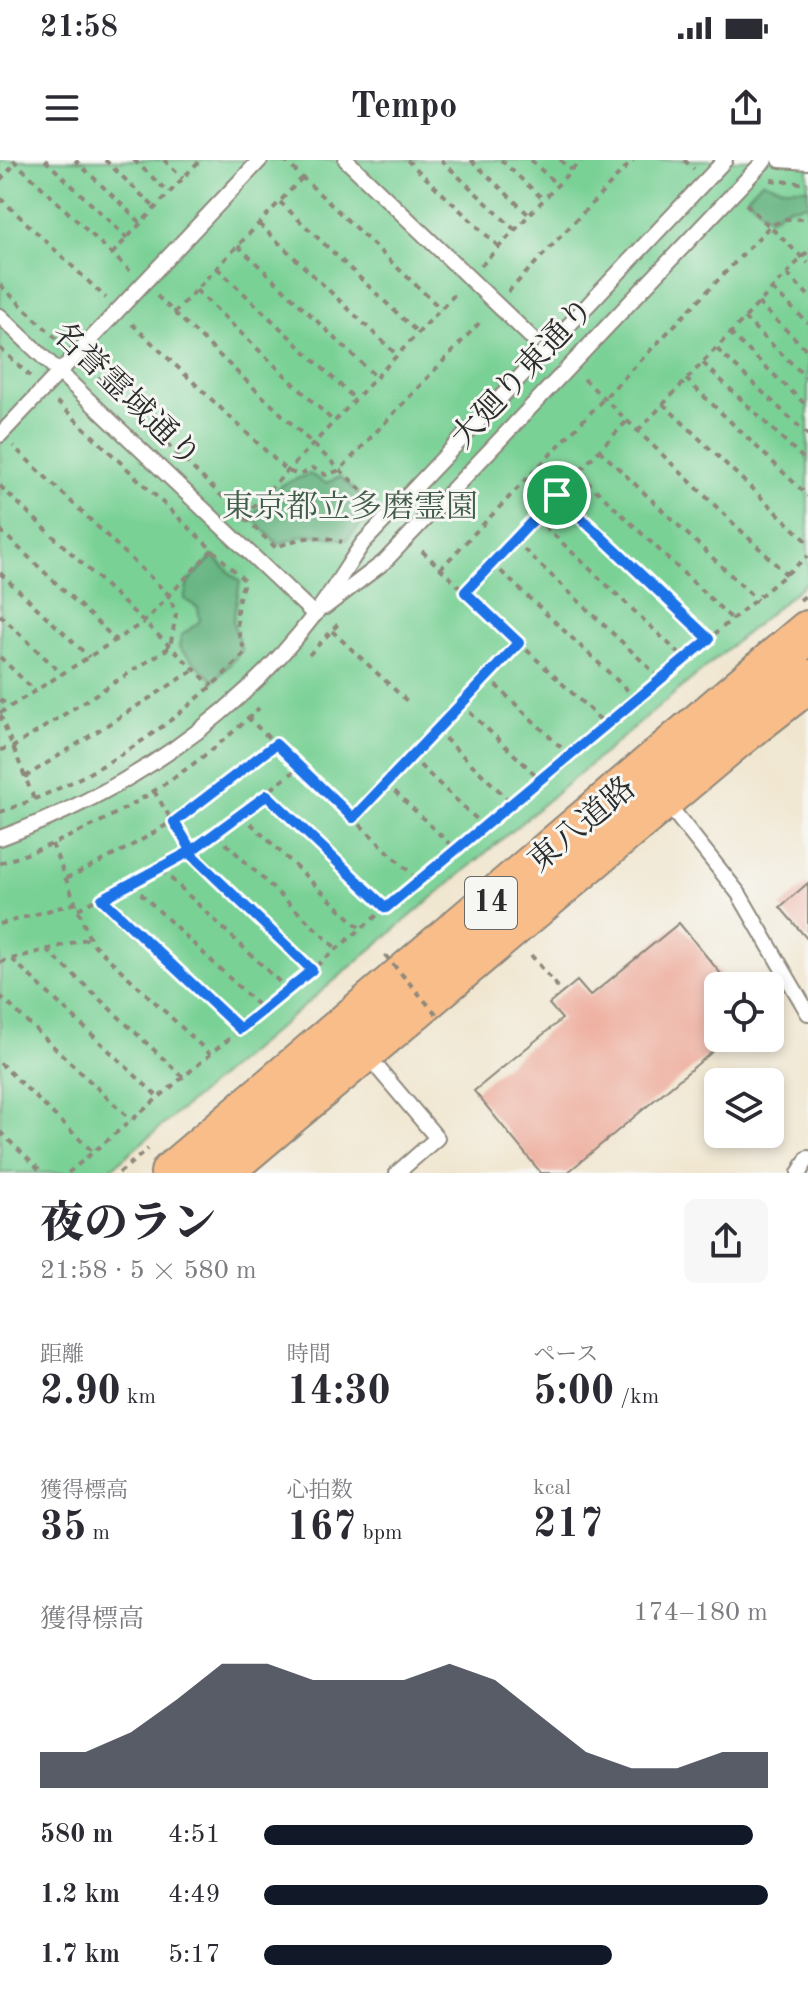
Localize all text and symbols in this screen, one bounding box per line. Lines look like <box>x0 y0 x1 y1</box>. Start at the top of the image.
text: 21:58 <box>40 13 118 43</box>
icon: menu <box>40 86 84 130</box>
icon: share <box>724 86 768 130</box>
text: Tempo <box>351 90 458 126</box>
street label: 大廻り東通り <box>444 290 601 455</box>
street label: 名誉霊域通り <box>45 316 207 474</box>
pin <box>523 461 591 529</box>
icon: arrive <box>535 473 579 517</box>
park label: 東京都立多磨霊園 <box>222 489 478 525</box>
street label: 東八道路 <box>521 770 642 879</box>
road number: 14 <box>465 877 517 929</box>
map controls <box>704 972 784 1148</box>
button: locate <box>704 972 784 1052</box>
button: layers <box>704 1068 784 1148</box>
button: share <box>684 1199 768 1283</box>
text: 夜のラン <box>40 1203 216 1247</box>
text: 21:58 · 5 × 580 m <box>40 1258 257 1284</box>
text: 距離 <box>40 1344 84 1366</box>
text: 時間 <box>287 1344 331 1366</box>
text: ペース <box>533 1344 598 1366</box>
text: 2.90 <box>40 1373 121 1413</box>
text: 14:30 <box>287 1373 391 1413</box>
text: 5:00 <box>533 1373 614 1413</box>
text: km <box>121 1386 156 1408</box>
text: /km <box>614 1386 659 1408</box>
text: kcal <box>533 1477 571 1499</box>
text: 獲得標高 <box>40 1480 128 1502</box>
text: 心拍数 <box>287 1480 353 1502</box>
text: 217 <box>533 1506 603 1546</box>
text: 35 <box>40 1509 86 1549</box>
text: 167 <box>287 1509 356 1549</box>
text: m <box>86 1522 110 1544</box>
text: bpm <box>356 1522 403 1544</box>
text: 174–180 m <box>633 1600 768 1626</box>
text: 獲得標高 <box>40 1607 144 1633</box>
text: 580 m <box>40 1822 113 1848</box>
text: 4:51 <box>168 1822 221 1848</box>
text: 1.2 km <box>40 1882 120 1908</box>
text: 4:49 <box>168 1882 221 1908</box>
text: 1.7 km <box>40 1942 120 1968</box>
text: 5:17 <box>168 1942 221 1968</box>

